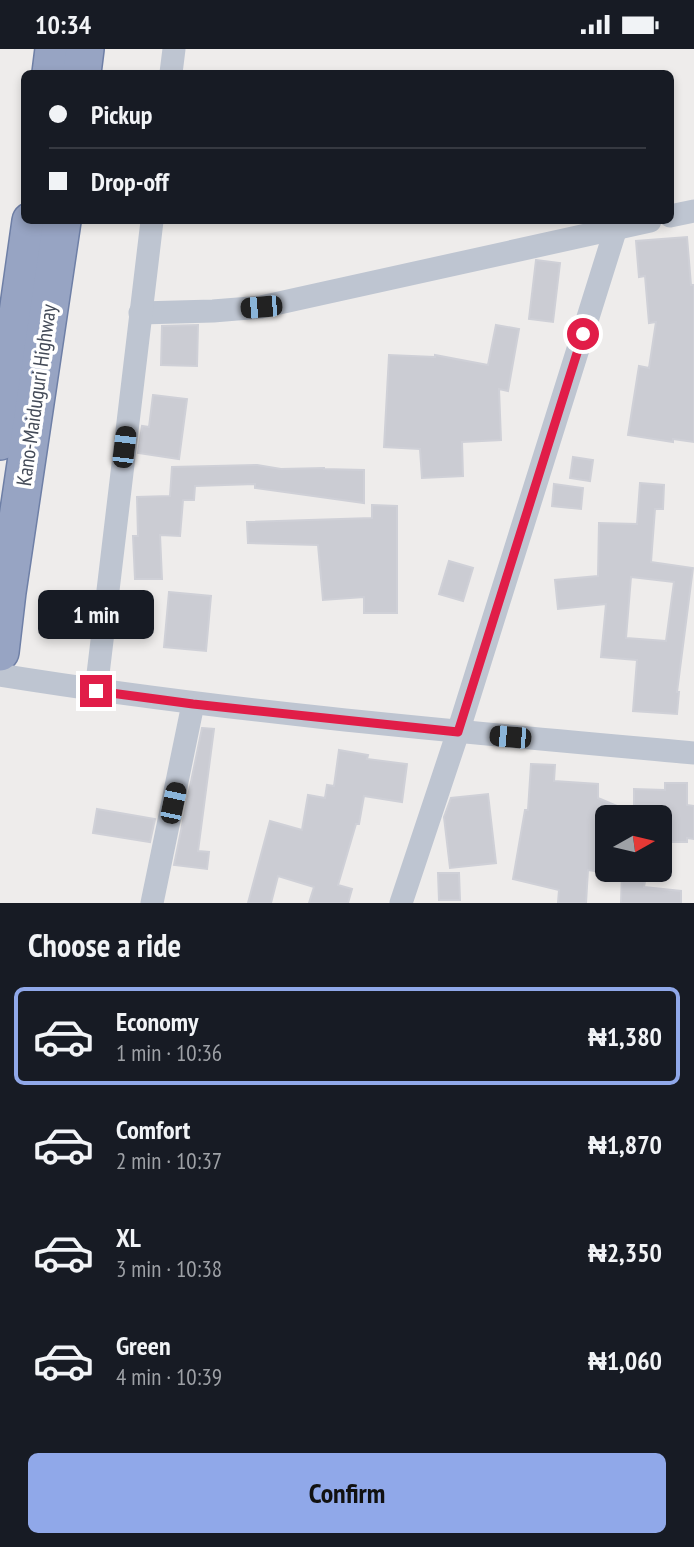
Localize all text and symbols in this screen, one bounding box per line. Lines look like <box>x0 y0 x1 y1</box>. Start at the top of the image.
text: 10:34 <box>35 8 91 41</box>
text: Pickup <box>91 98 152 131</box>
text: Drop-off <box>91 165 169 198</box>
car <box>240 295 283 319</box>
street label: Kano-Maiduguri Highway <box>10 302 62 487</box>
route start <box>567 318 599 350</box>
car <box>112 425 137 469</box>
callout: 1 min <box>38 589 154 639</box>
text: 1 min <box>73 600 119 629</box>
route end <box>80 675 112 707</box>
car <box>489 725 532 749</box>
car <box>159 780 188 826</box>
north arrow <box>595 805 672 882</box>
map controls <box>595 805 672 882</box>
text: Choose a ride <box>28 924 181 966</box>
icon: car <box>32 1005 95 1068</box>
text: Economy <box>116 1005 198 1038</box>
text: ₦1,380 <box>588 1020 662 1053</box>
text: 1 min · 10:36 <box>116 1038 222 1067</box>
icon: car <box>32 1113 95 1176</box>
text: Comfort <box>116 1113 190 1146</box>
text: ₦1,870 <box>588 1128 662 1161</box>
text: 2 min · 10:37 <box>116 1146 222 1175</box>
icon: car <box>32 1221 95 1284</box>
text: XL <box>116 1221 141 1254</box>
text: ₦2,350 <box>588 1236 662 1269</box>
text: 3 min · 10:38 <box>116 1254 222 1283</box>
icon: car <box>32 1329 95 1392</box>
text: Green <box>116 1329 171 1362</box>
text: ₦1,060 <box>588 1344 662 1377</box>
text: 4 min · 10:39 <box>116 1362 222 1391</box>
button: Confirm <box>28 1453 666 1533</box>

